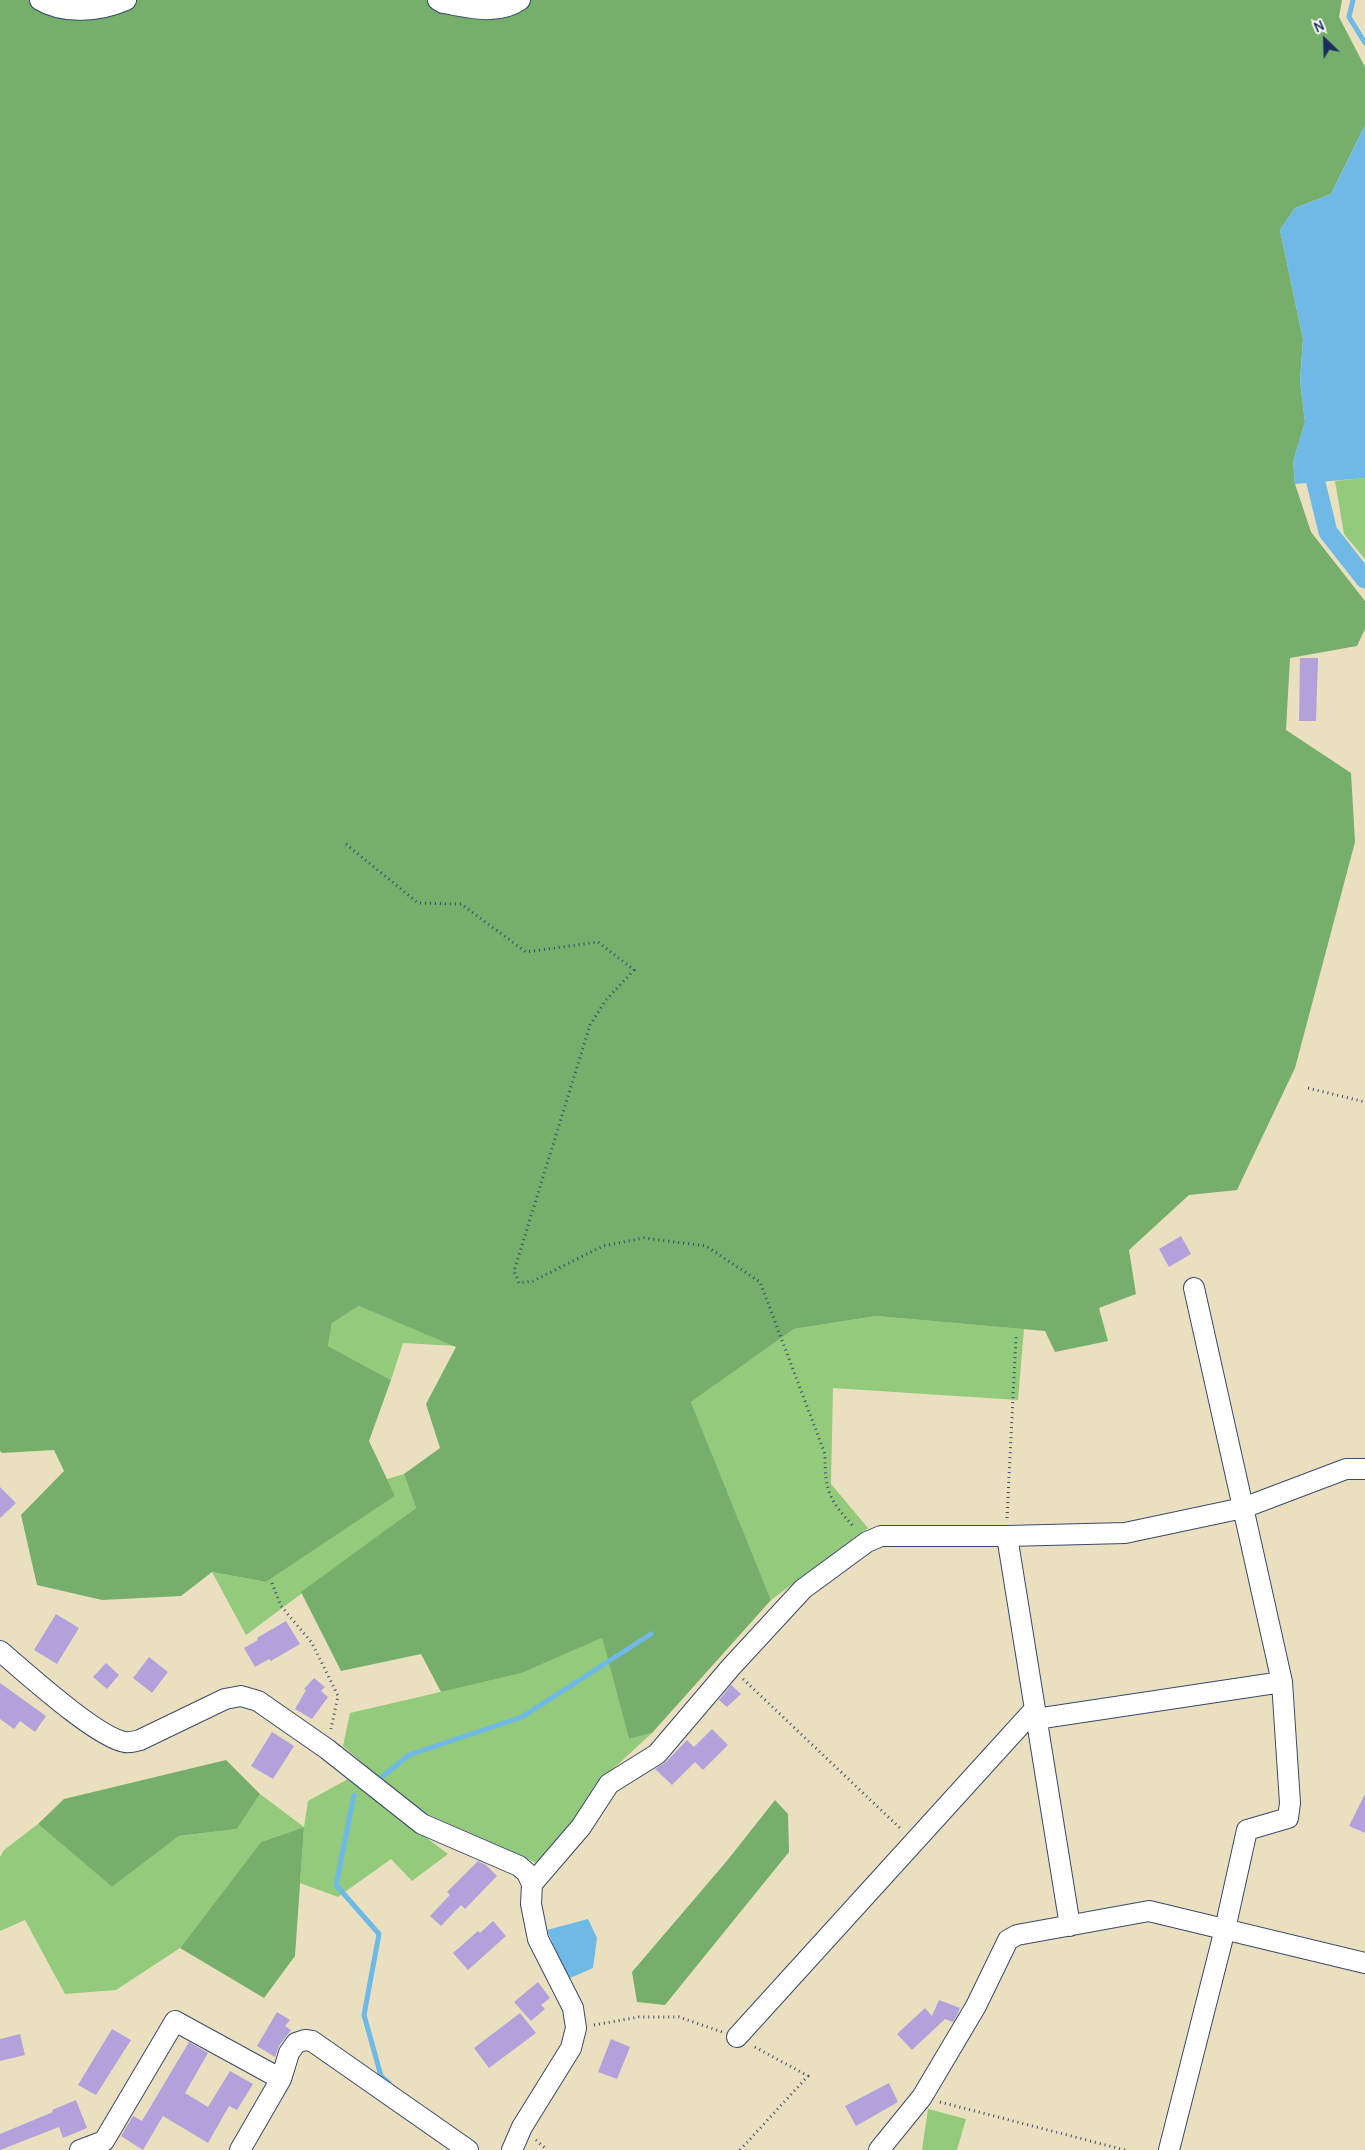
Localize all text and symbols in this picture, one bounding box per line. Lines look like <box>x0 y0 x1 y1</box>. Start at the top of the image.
north arrow <box>1300 15 1350 65</box>
text: N <box>1311 16 1327 36</box>

